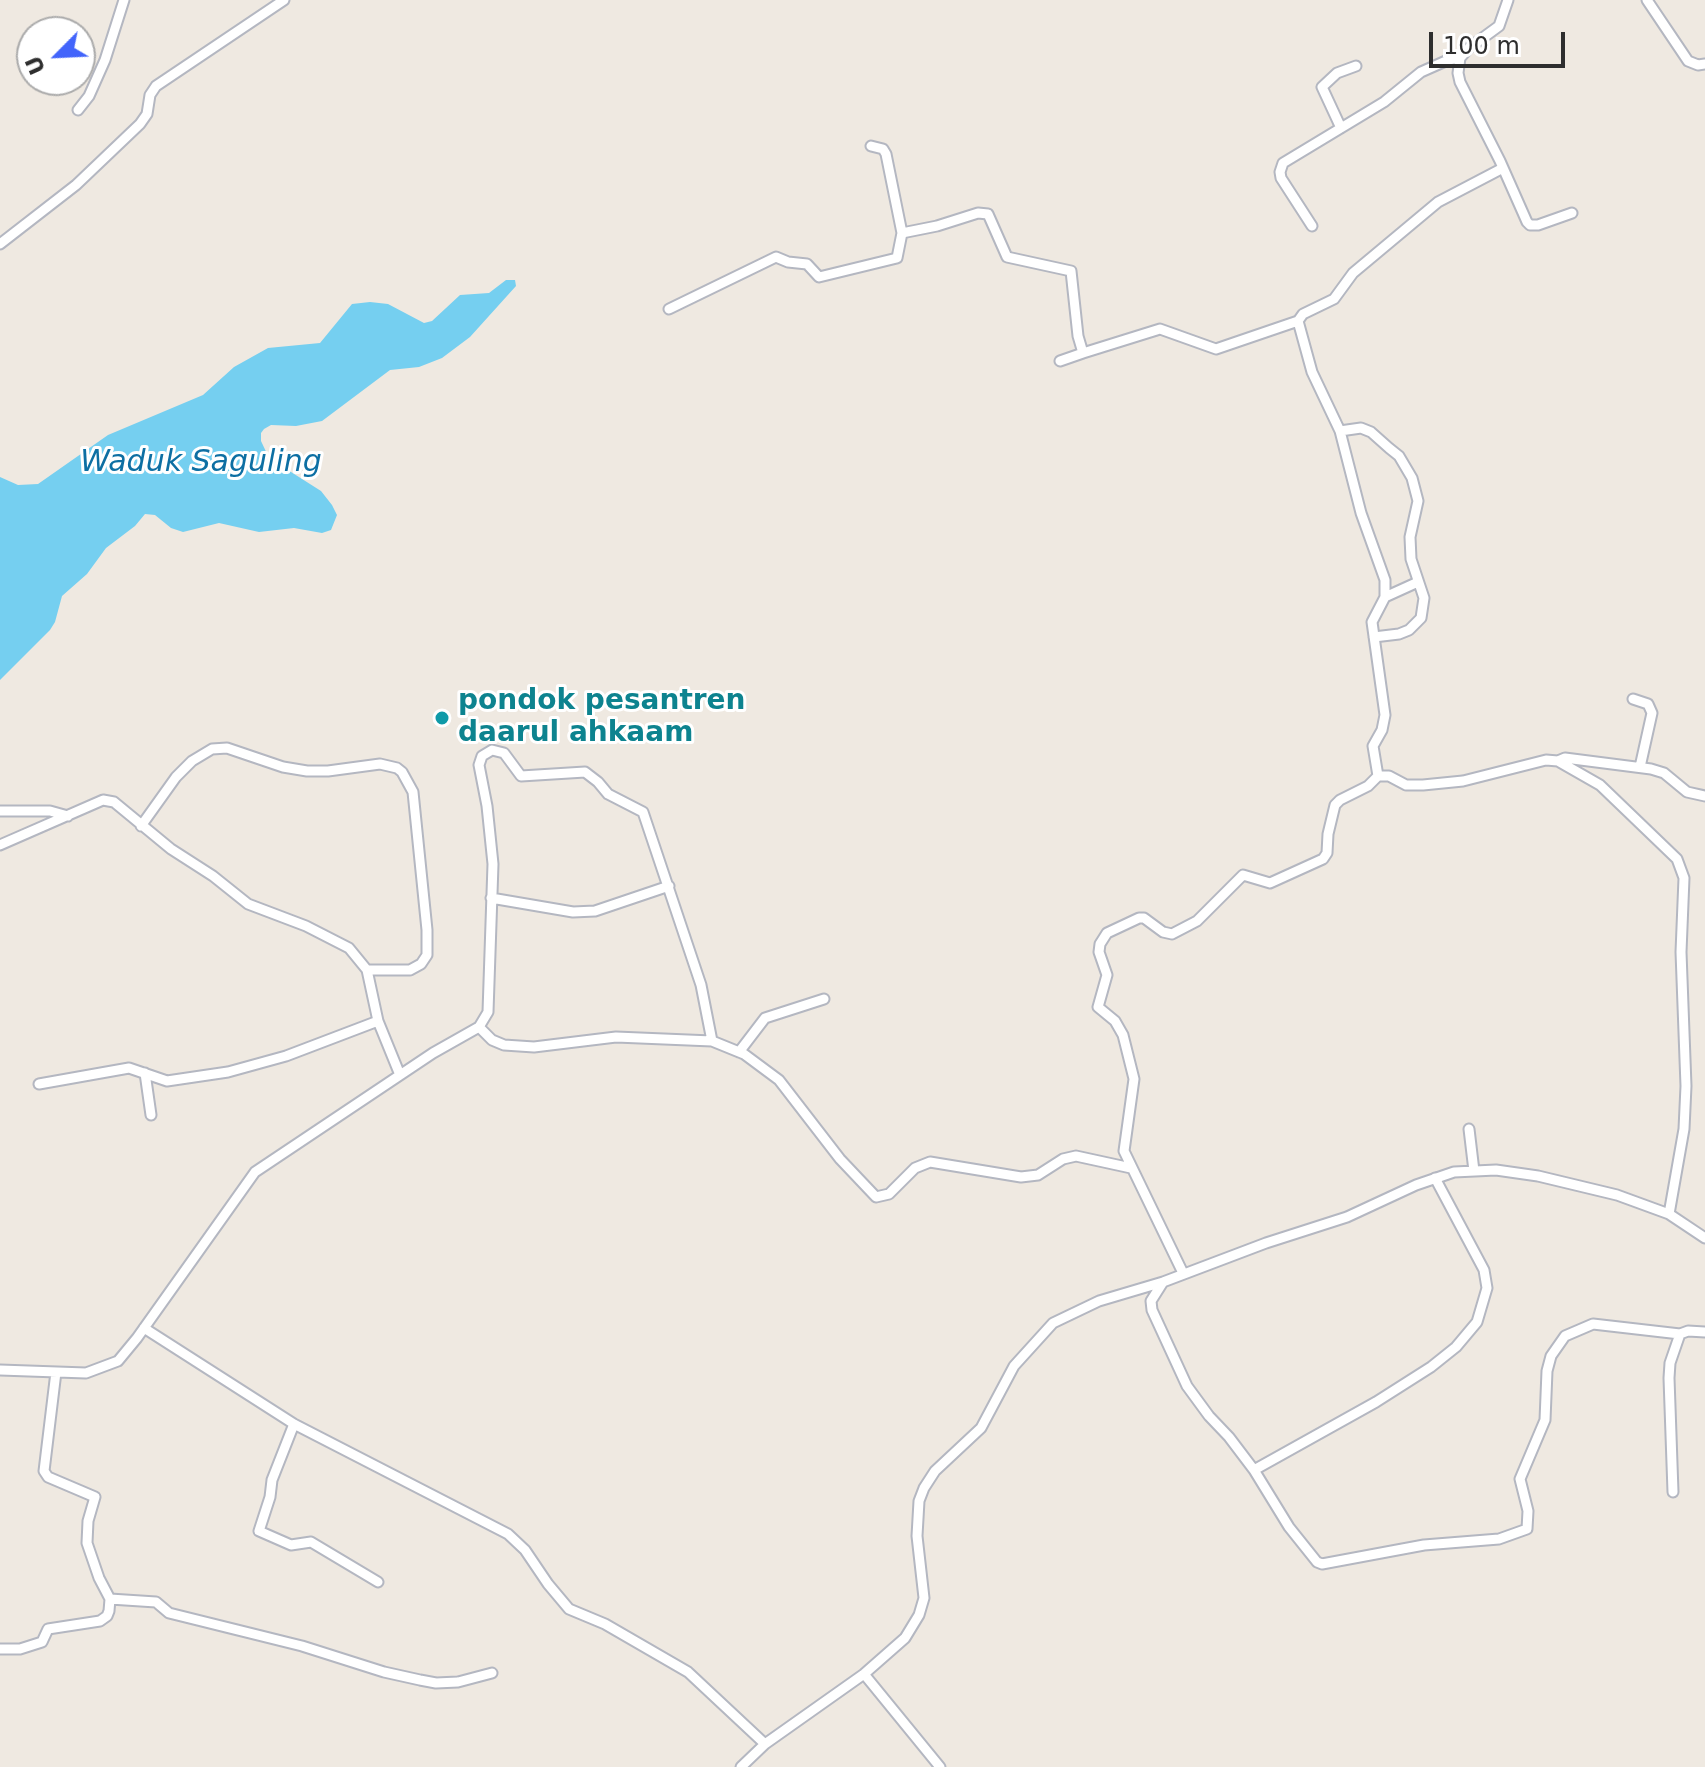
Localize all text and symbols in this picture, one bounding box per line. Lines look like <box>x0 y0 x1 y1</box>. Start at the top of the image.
north arrow <box>16 16 96 96</box>
scale bar <box>1433 16 1569 66</box>
text: 100 m <box>1443 32 1520 60</box>
text: U <box>20 52 50 78</box>
water label: Waduk Saguling <box>80 445 322 481</box>
place label: pondok pesantren daarul ahkaam <box>458 685 746 751</box>
marker: pondok pesantren daarul ahkaam <box>433 709 451 727</box>

